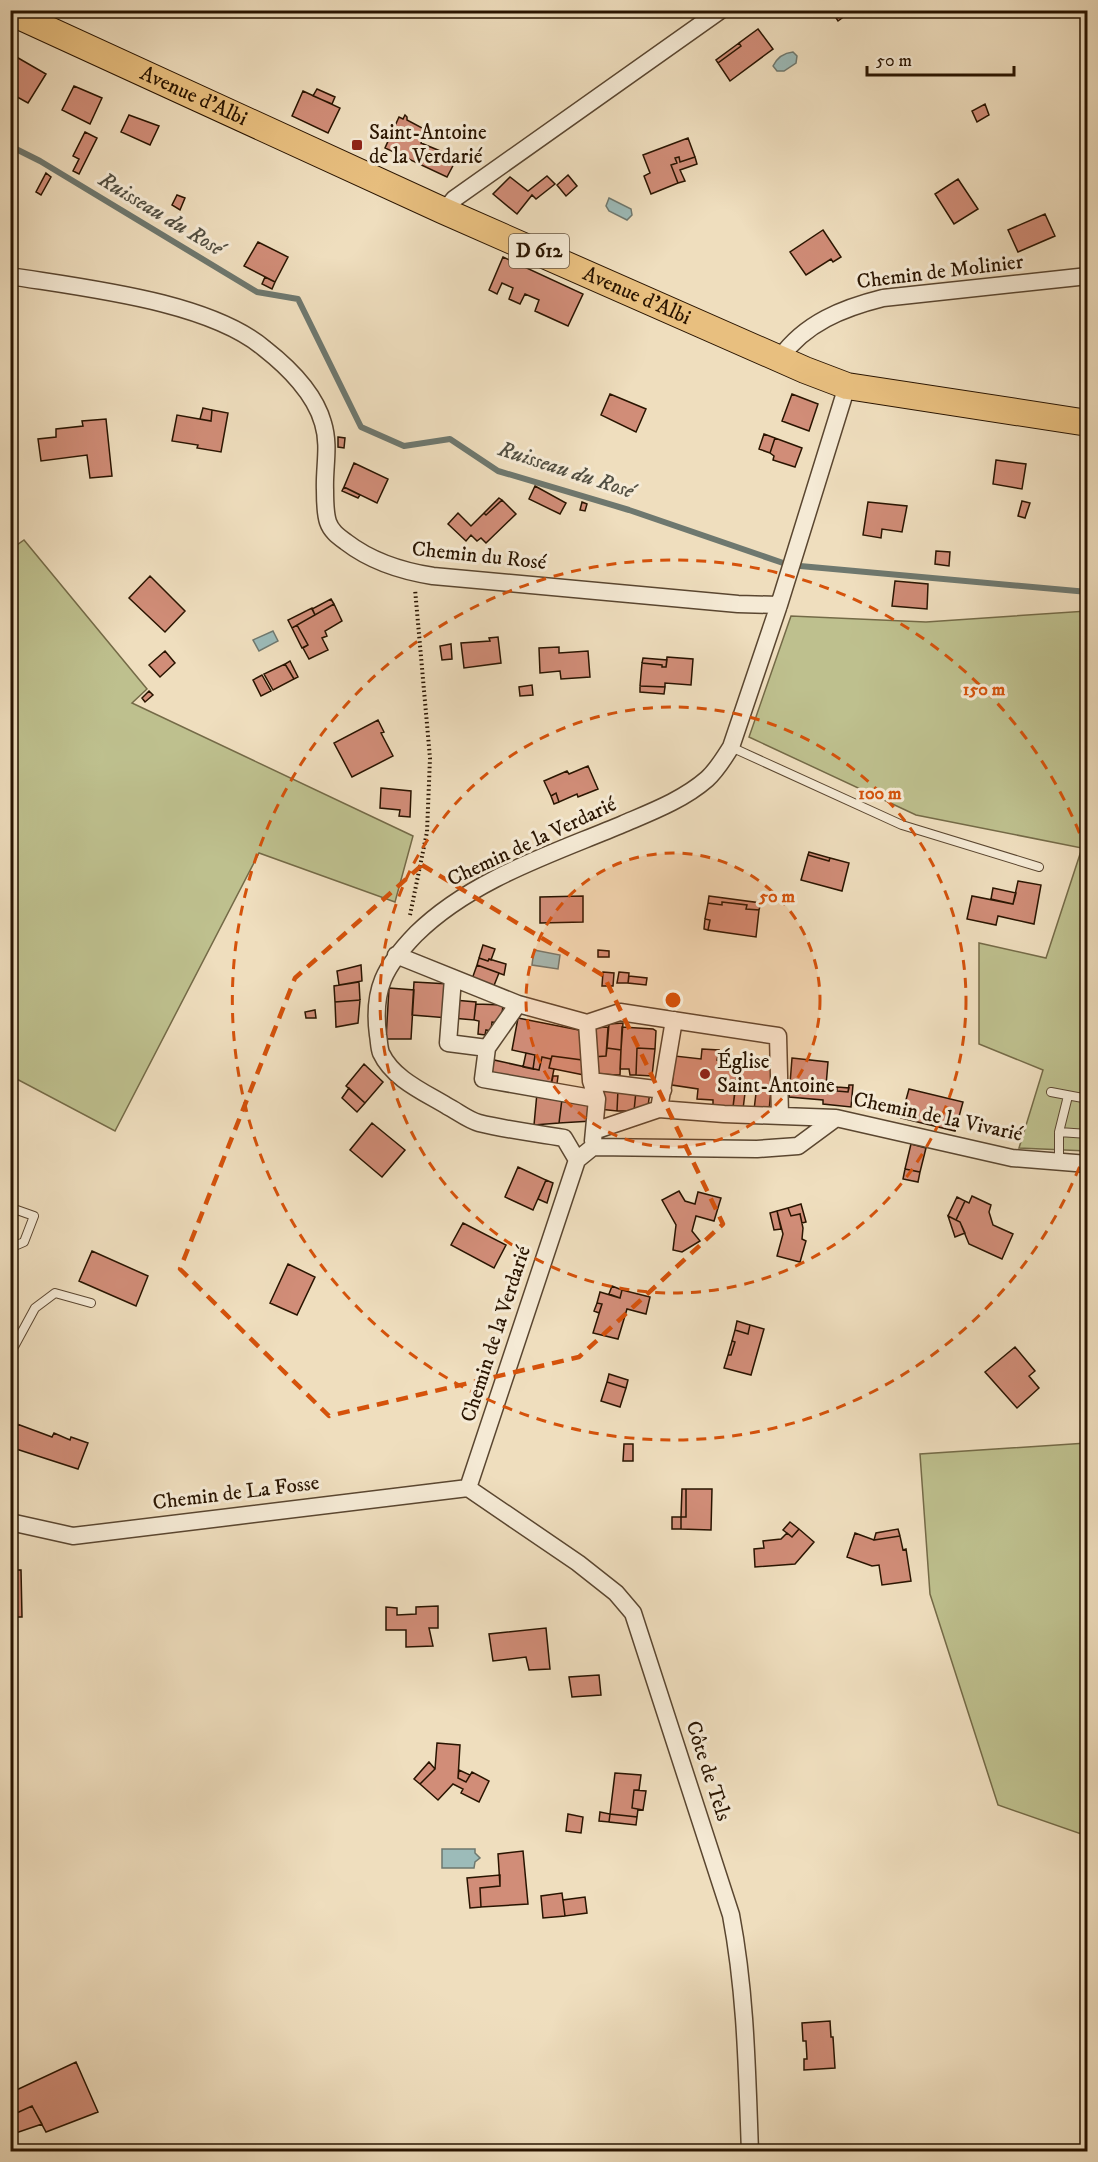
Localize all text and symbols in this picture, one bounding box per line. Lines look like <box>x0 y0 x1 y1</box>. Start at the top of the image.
scale bar <box>867 39 1014 77</box>
text: 50 m <box>876 50 912 72</box>
street label: Avenue d'Albi <box>136 60 251 132</box>
place label: Saint-Antoine de la Verdarié <box>369 120 487 170</box>
marker: Saint-Antoine de la Verdarié <box>350 138 364 152</box>
water label: Ruisseau du Rosé <box>93 166 231 264</box>
road number: D 612 <box>509 234 569 268</box>
street label: Chemin de Molinier <box>855 249 1025 295</box>
street label: Avenue d'Albi <box>579 261 695 331</box>
water label: Ruisseau du Rosé <box>494 435 640 506</box>
street label: Chemin du Rosé <box>410 536 548 576</box>
text: 150 m <box>963 679 1006 701</box>
text: 100 m <box>858 783 902 805</box>
street label: Chemin de la Verdarié <box>443 791 621 893</box>
text: 50 m <box>758 886 795 908</box>
centre of rings <box>663 990 683 1010</box>
place label: Église Saint-Antoine <box>717 1048 835 1099</box>
marker: Église Saint-Antoine <box>698 1067 712 1081</box>
street label: Chemin de la Vivarié <box>851 1086 1025 1148</box>
street label: Chemin de la Verdarié <box>455 1242 537 1425</box>
street label: Chemin de La Fosse <box>151 1470 321 1516</box>
street label: Côte de Tels <box>680 1718 736 1824</box>

